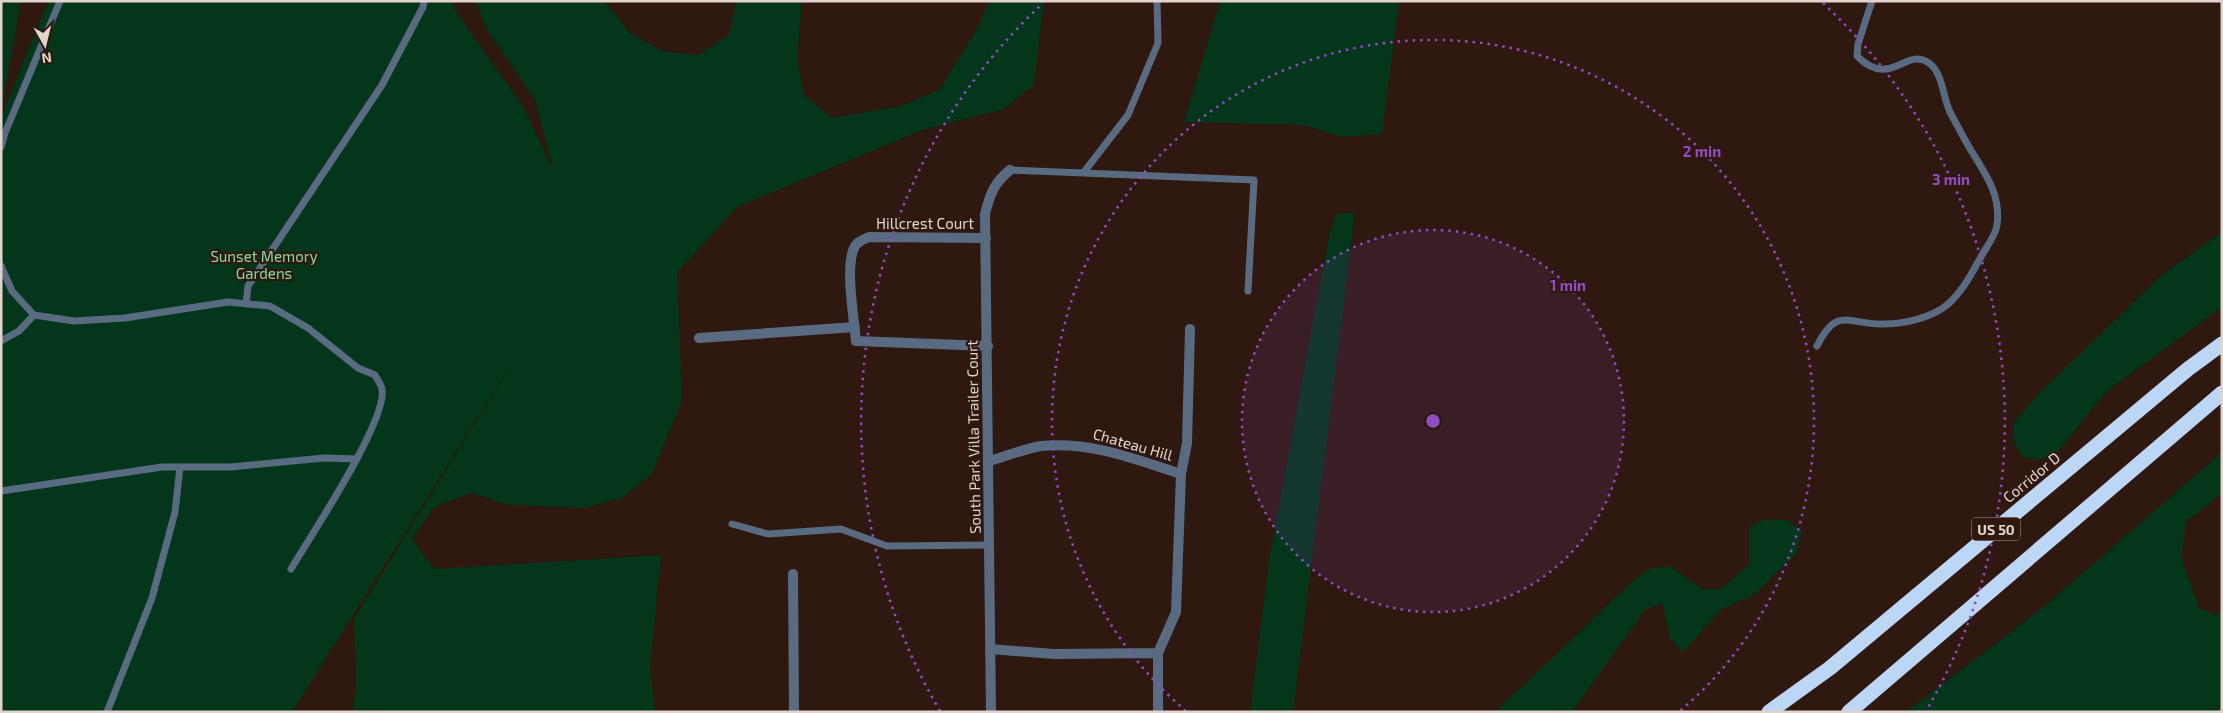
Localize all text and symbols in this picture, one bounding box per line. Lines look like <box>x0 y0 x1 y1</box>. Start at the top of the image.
north arrow <box>20 20 70 70</box>
text: N <box>41 49 53 67</box>
text: 2 min <box>1683 142 1721 160</box>
text: 3 min <box>1932 170 1970 188</box>
street label: Hillcrest Court <box>876 214 974 232</box>
park label: Sunset Memory Gardens <box>210 247 318 282</box>
text: 1 min <box>1550 276 1586 294</box>
street label: South Park Villa Trailer Court <box>962 340 984 534</box>
centre of rings <box>1424 412 1442 430</box>
street label: Chateau Hill <box>1091 424 1175 464</box>
street label: Corridor D <box>1999 448 2063 506</box>
road number: US 50 <box>1972 518 2020 540</box>

